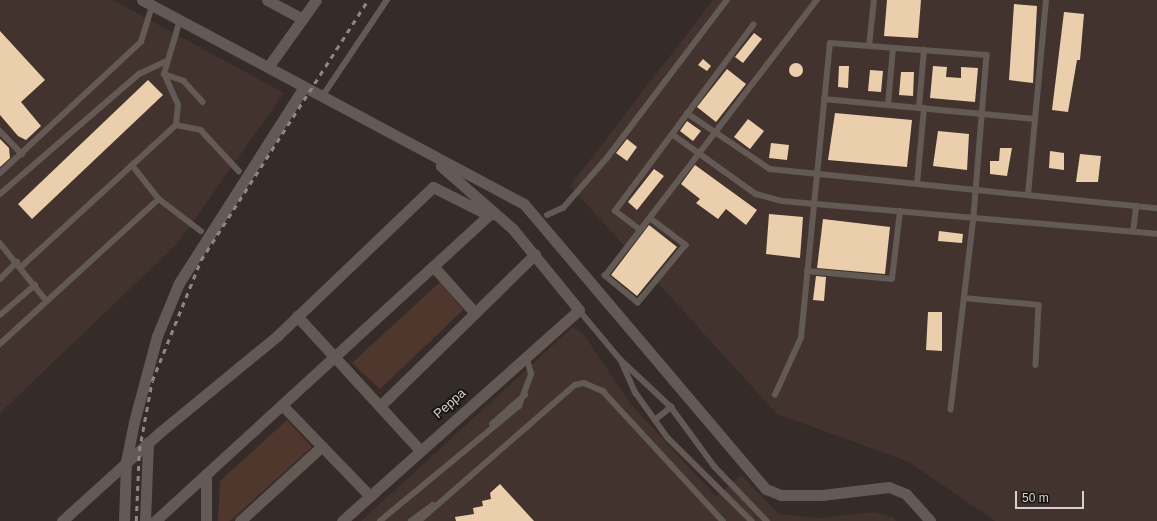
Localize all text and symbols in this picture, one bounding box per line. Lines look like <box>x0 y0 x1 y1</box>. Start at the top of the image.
street label: Peppa <box>431 386 469 422</box>
scale bar <box>1017 483 1086 509</box>
text: 50 m <box>1022 491 1049 505</box>

